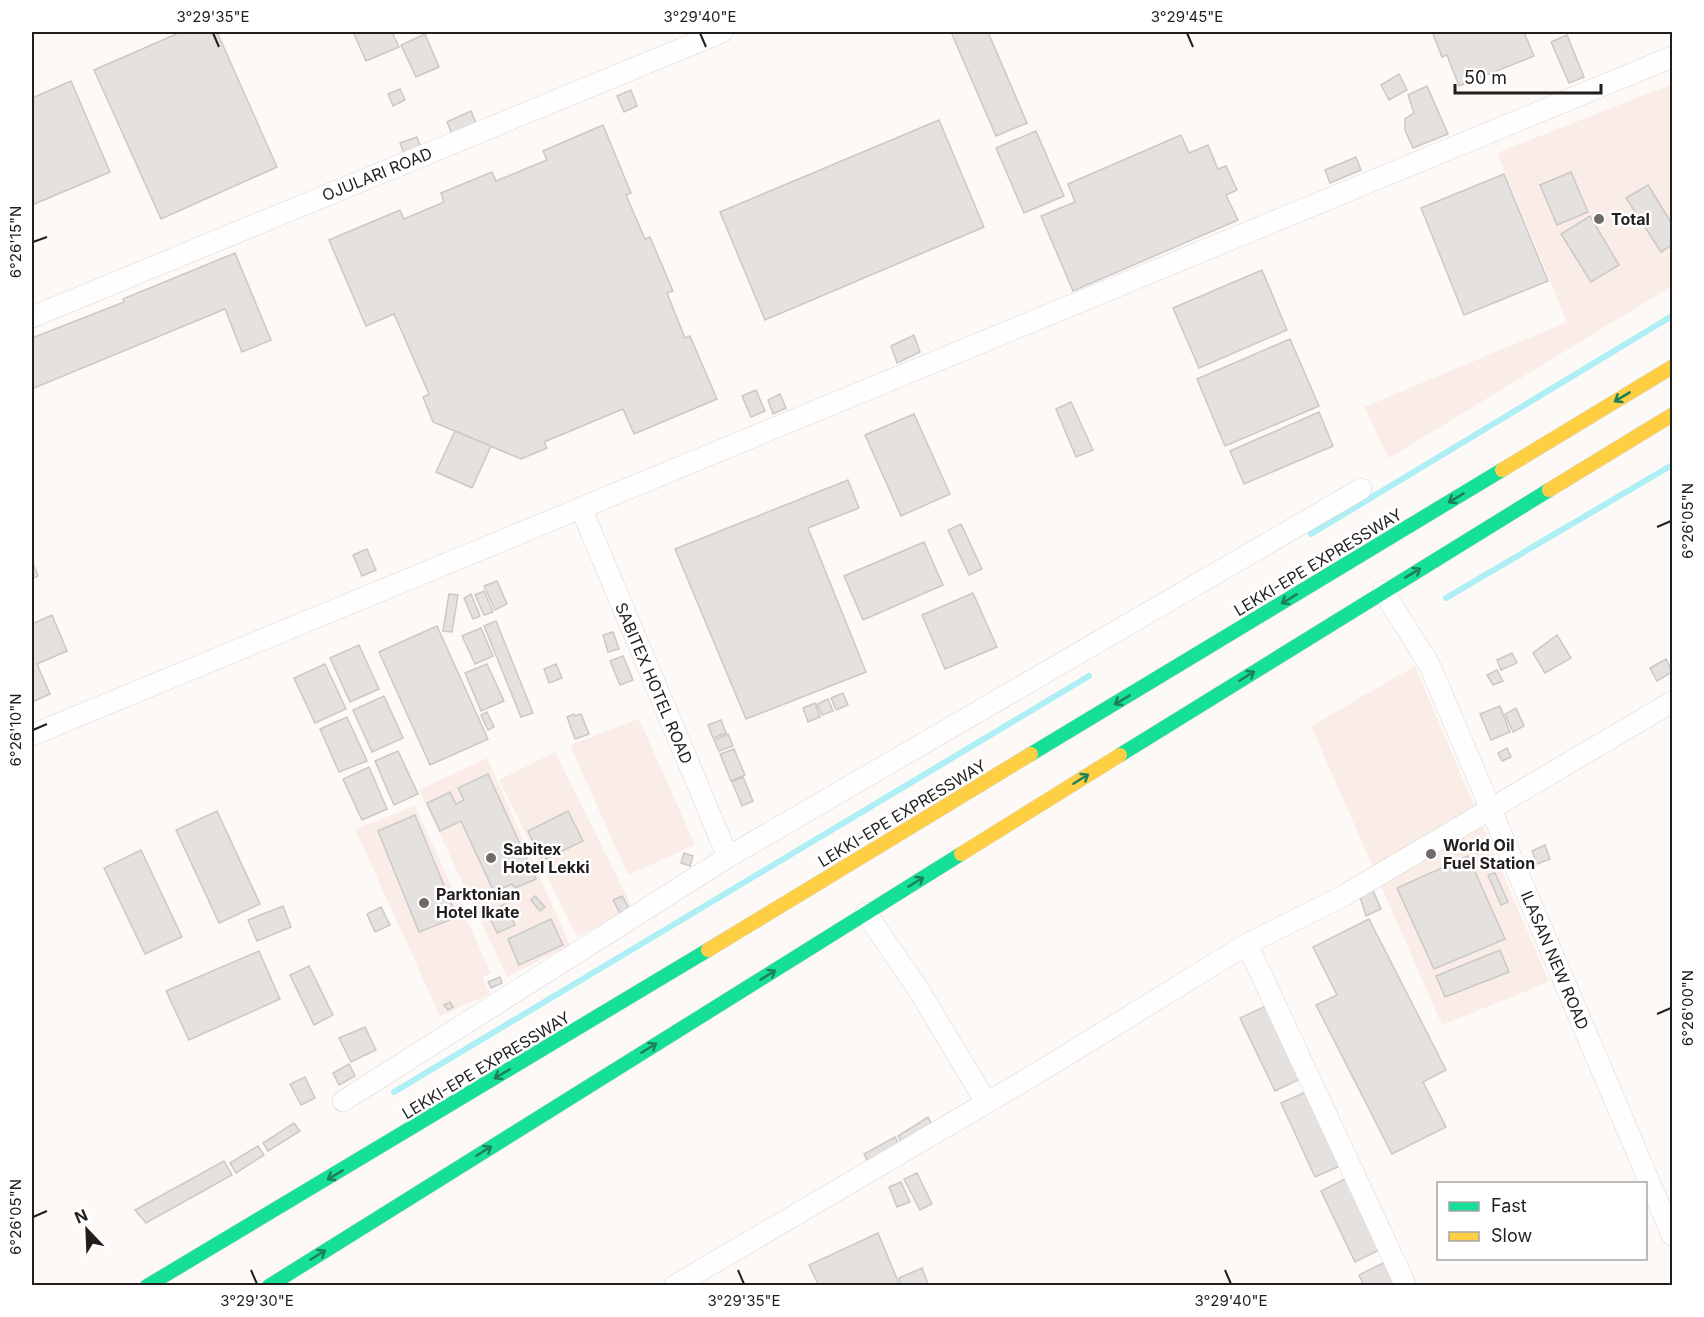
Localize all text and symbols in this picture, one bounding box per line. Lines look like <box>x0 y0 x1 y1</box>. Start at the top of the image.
text: 3°29'35"E <box>176 7 250 26</box>
text: 3°29'40"E <box>663 7 737 26</box>
text: 3°29'45"E <box>1151 7 1223 26</box>
scale bar <box>1455 57 1600 95</box>
text: 50 m <box>1464 67 1507 88</box>
street label: OJULARI ROAD <box>319 143 435 205</box>
text: 6°26'15"N <box>6 206 25 278</box>
place label: Total <box>1611 209 1650 229</box>
marker: Total <box>1592 212 1606 226</box>
one-way arrow <box>1614 391 1631 403</box>
text: 6°26'05"N <box>1678 483 1697 559</box>
one-way arrow <box>1448 492 1465 504</box>
street label: LEKKI-EPE EXPRESSWAY <box>1230 504 1406 620</box>
one-way arrow <box>1404 567 1421 579</box>
one-way arrow <box>1281 593 1298 605</box>
street label: SABITEX HOTEL ROAD <box>611 599 697 767</box>
one-way arrow <box>1238 670 1255 682</box>
text: 6°26'10"N <box>6 694 25 766</box>
one-way arrow <box>1114 694 1131 706</box>
street label: LEKKI-EPE EXPRESSWAY <box>814 755 990 871</box>
one-way arrow <box>1073 773 1090 786</box>
place label: World Oil Fuel Station <box>1443 835 1535 873</box>
place label: Sabitex Hotel Lekki <box>503 839 590 877</box>
marker: World Oil Fuel Station <box>1424 847 1438 861</box>
marker: Sabitex Hotel Lekki <box>484 851 498 865</box>
one-way arrow <box>907 876 924 888</box>
place label: Parktonian Hotel Ikate <box>436 884 521 922</box>
street label: ILASAN NEW ROAD <box>1517 888 1593 1032</box>
marker: Parktonian Hotel Ikate <box>417 896 431 910</box>
one-way arrow <box>759 968 776 980</box>
text: 6°26'00"N <box>1678 970 1697 1046</box>
street label: LEKKI-EPE EXPRESSWAY <box>398 1007 574 1123</box>
one-way arrow <box>640 1042 657 1054</box>
one-way arrow <box>494 1069 511 1081</box>
one-way arrow <box>475 1145 492 1157</box>
one-way arrow <box>327 1169 344 1181</box>
text: 6°26'05"N <box>6 1179 25 1255</box>
legend <box>1437 1182 1647 1260</box>
text: Fast <box>1491 1195 1527 1216</box>
north arrow <box>57 1200 117 1260</box>
text: N <box>72 1205 91 1228</box>
text: Slow <box>1491 1225 1532 1246</box>
one-way arrow <box>309 1248 326 1260</box>
text: 3°29'30"E <box>220 1291 294 1310</box>
text: 3°29'35"E <box>707 1291 781 1310</box>
text: 3°29'40"E <box>1194 1291 1268 1310</box>

